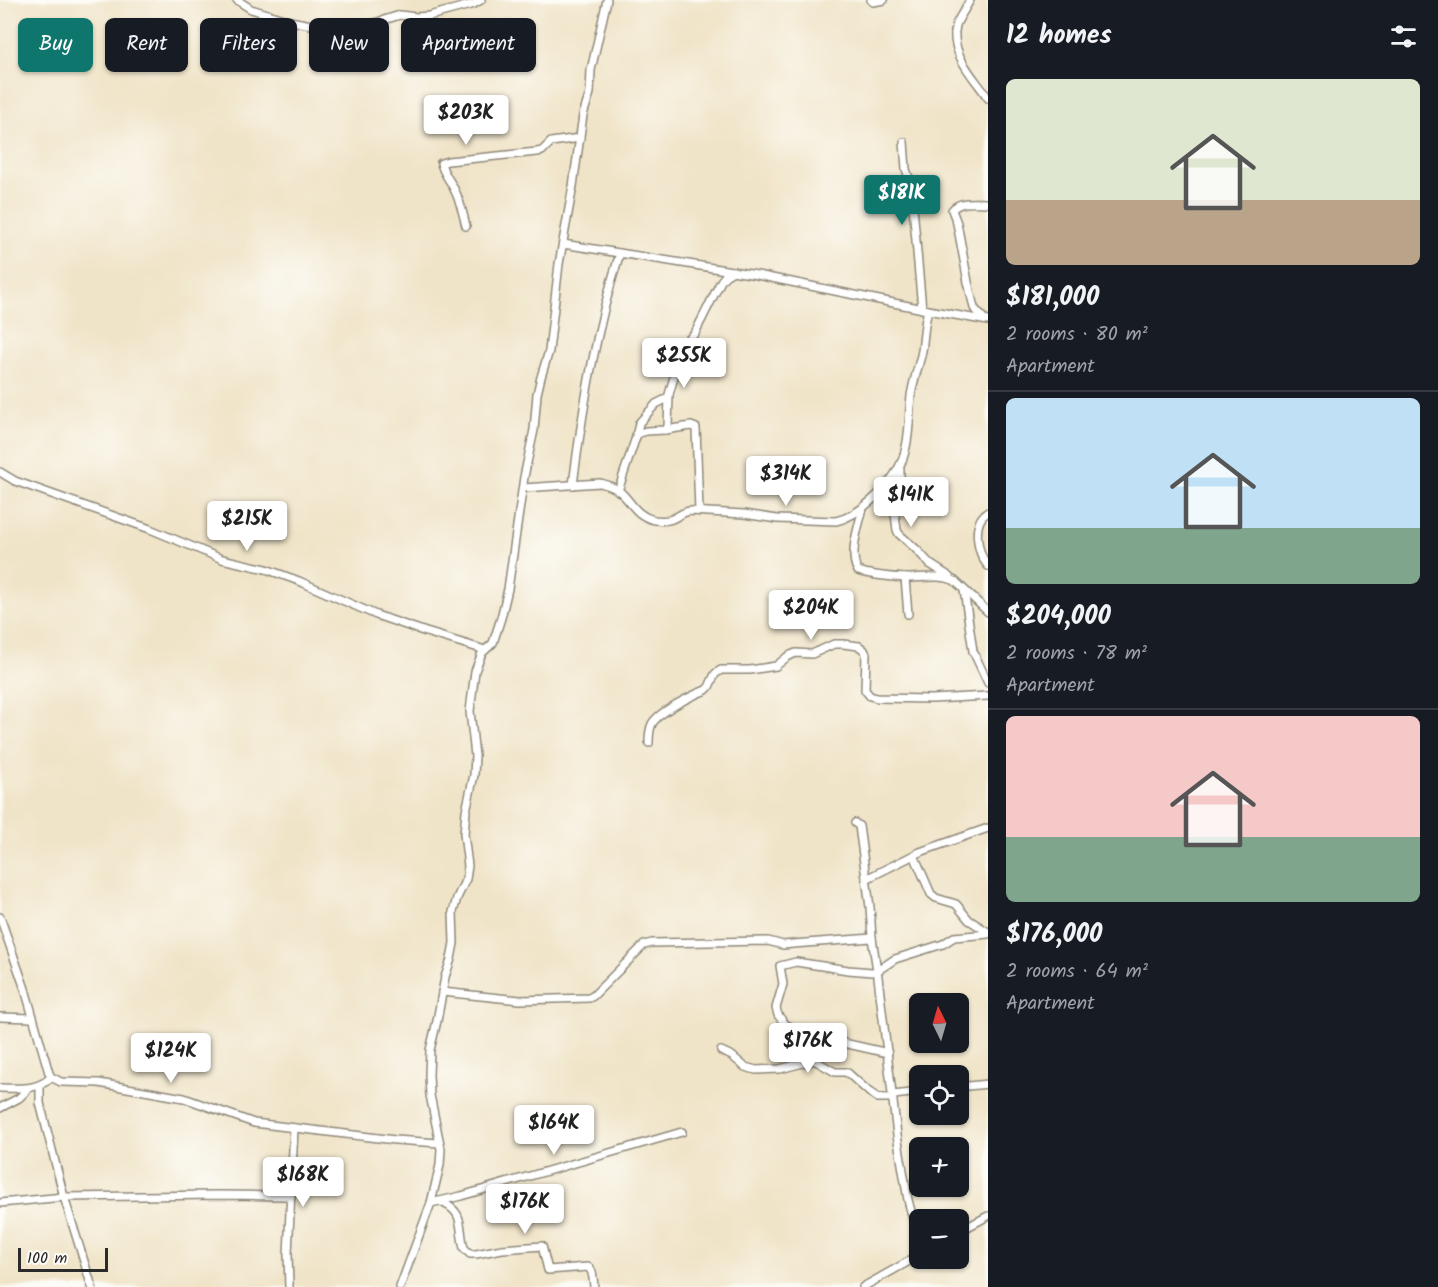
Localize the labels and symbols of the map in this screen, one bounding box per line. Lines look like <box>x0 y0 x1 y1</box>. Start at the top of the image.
pin: $203K <box>424 95 508 146</box>
pin: $181K <box>860 175 944 226</box>
pin: $255K <box>642 338 726 389</box>
pin: $314K <box>744 456 828 507</box>
pin: $141K <box>869 477 953 528</box>
pin: $215K <box>205 501 289 552</box>
pin: $204K <box>769 590 853 641</box>
north arrow <box>909 993 969 1053</box>
pin: $176K <box>766 1023 850 1074</box>
pin: $124K <box>129 1033 213 1084</box>
pin: $164K <box>512 1105 596 1156</box>
pin: $168K <box>261 1157 345 1208</box>
pin: $176K <box>483 1184 567 1235</box>
scale bar <box>18 1245 108 1272</box>

